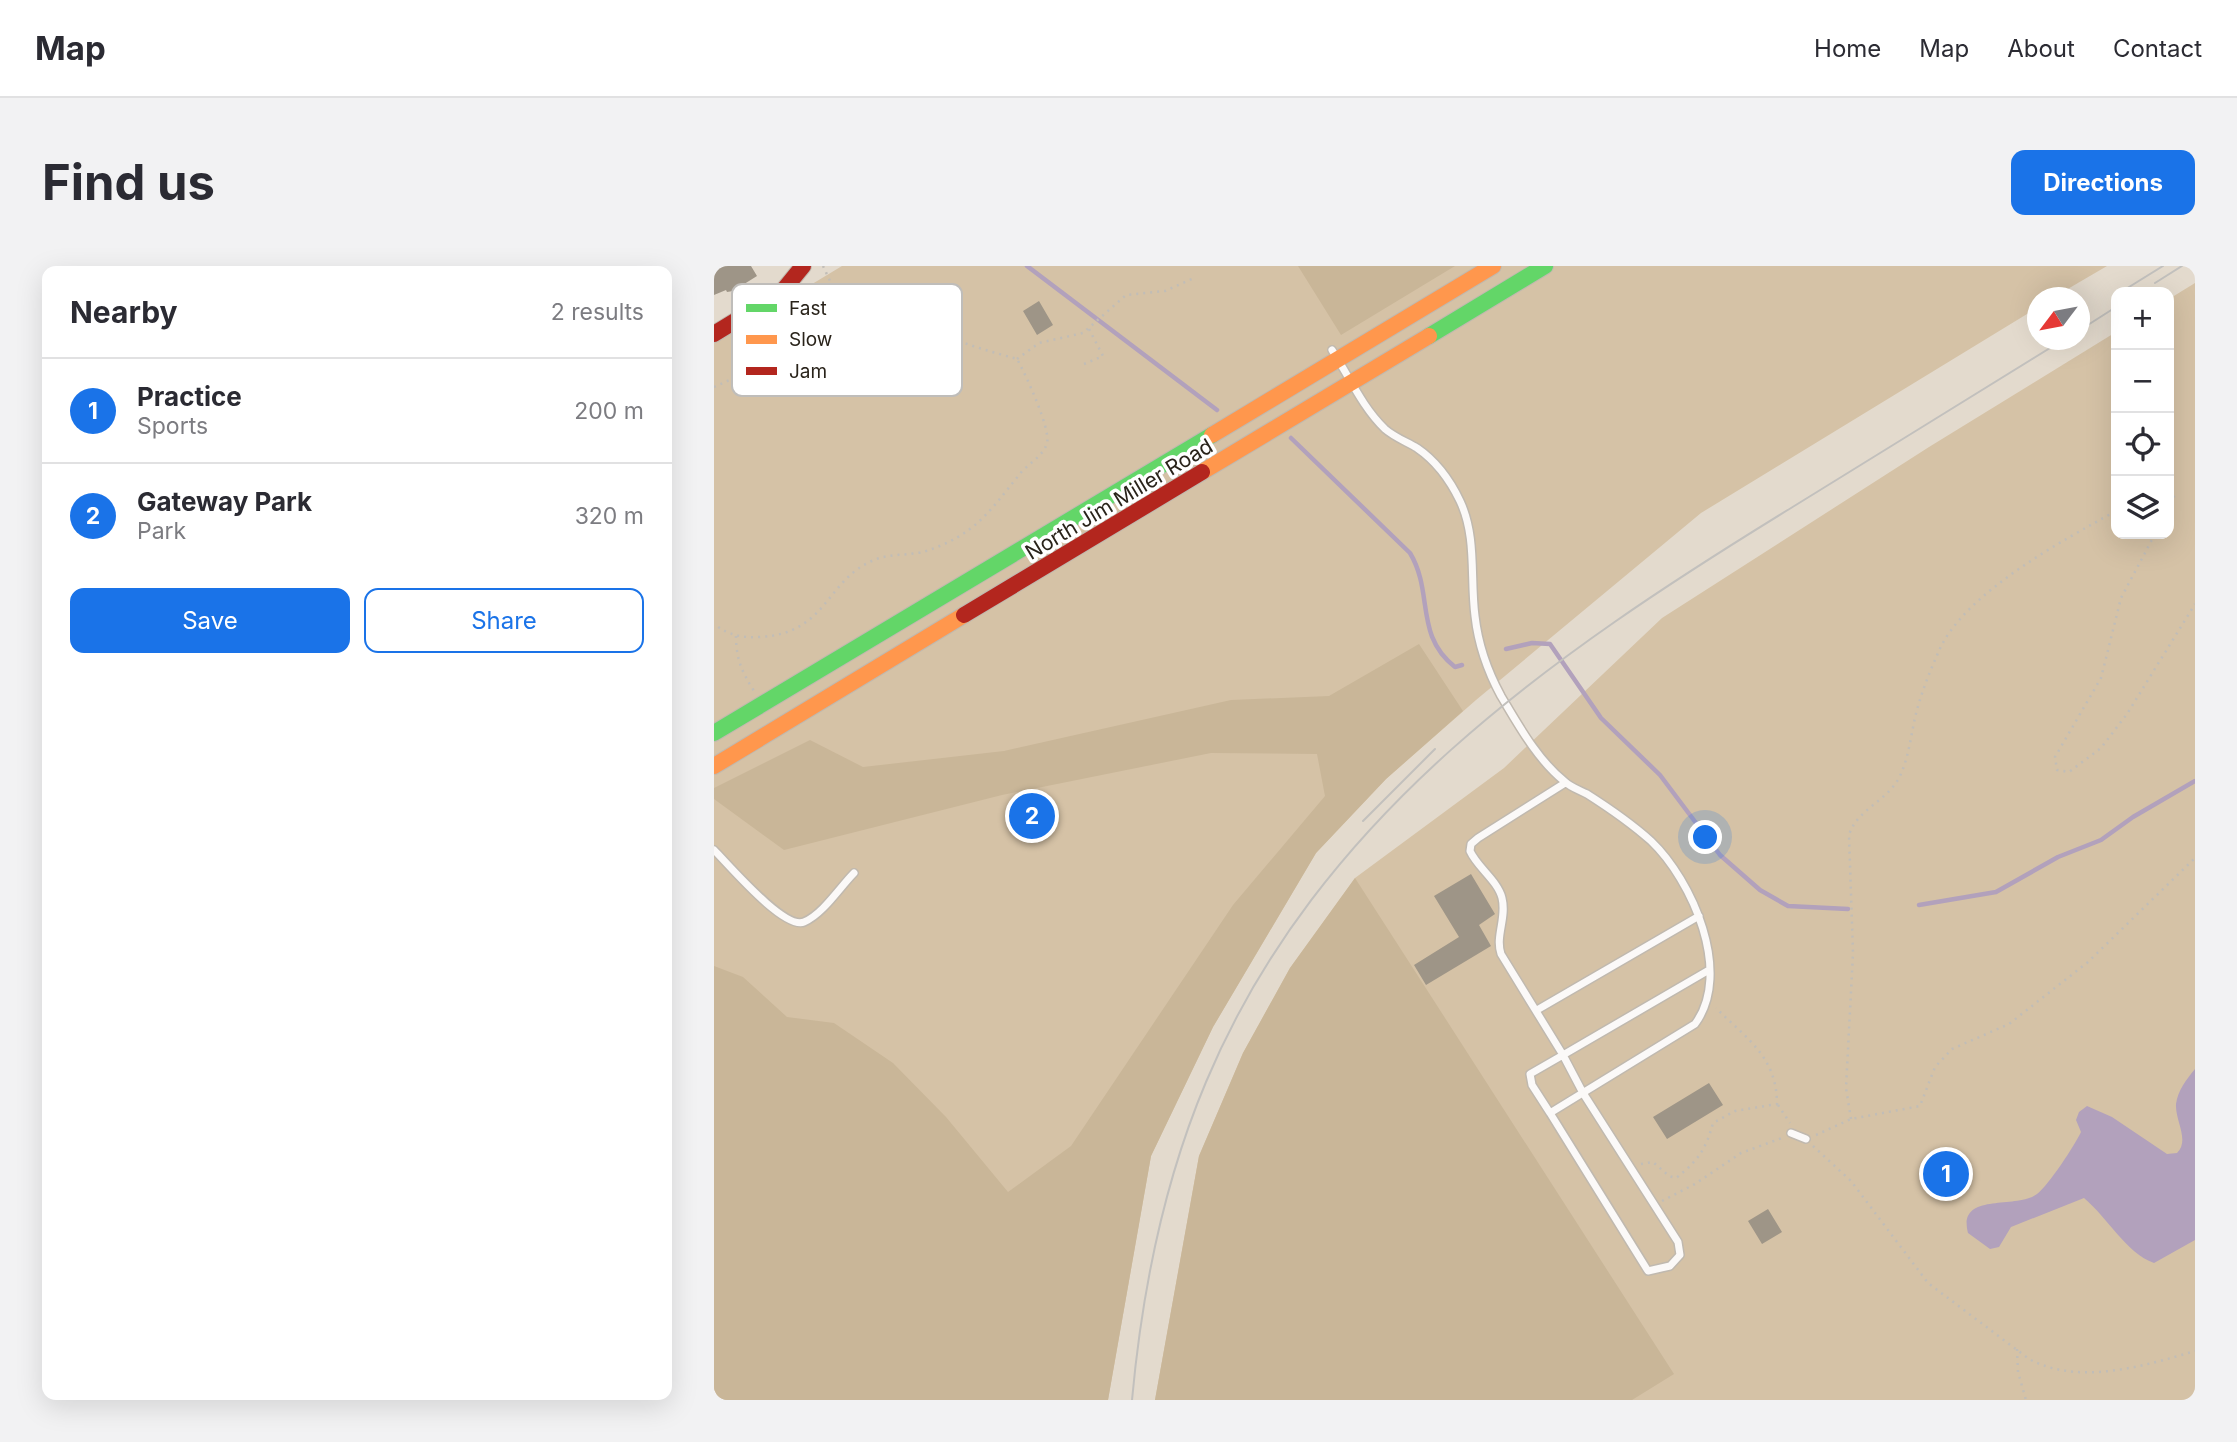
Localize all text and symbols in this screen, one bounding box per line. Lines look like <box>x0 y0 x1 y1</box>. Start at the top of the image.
text: Map <box>35 28 106 68</box>
text: Home <box>1814 34 1881 63</box>
text: Map <box>1919 34 1969 63</box>
text: About <box>2007 34 2075 63</box>
text: Contact <box>2113 34 2202 63</box>
button: Directions <box>2011 150 2195 215</box>
text: Find us <box>42 153 215 212</box>
legend <box>732 284 962 396</box>
north arrow <box>2027 287 2090 350</box>
map controls <box>2111 287 2174 539</box>
button: + <box>2111 287 2174 350</box>
text: Nearby <box>70 294 178 330</box>
text: Fast <box>789 297 827 320</box>
text: 2 results <box>551 298 644 326</box>
text: Slow <box>789 328 832 351</box>
button: − <box>2111 350 2174 413</box>
text: Jam <box>789 360 827 383</box>
text: Practice <box>137 381 242 412</box>
text: 1 <box>88 397 98 425</box>
text: 200 m <box>574 397 644 425</box>
text: Sports <box>137 412 208 440</box>
button: locate <box>2111 413 2174 476</box>
street label: North Jim Miller Road <box>1021 433 1217 565</box>
button: layers <box>2111 476 2174 539</box>
text: Gateway Park <box>137 486 312 517</box>
text: 2 <box>86 502 100 530</box>
text: 320 m <box>575 502 644 530</box>
text: Park <box>137 517 186 545</box>
button: Save <box>70 588 350 653</box>
button: Share <box>364 588 644 653</box>
pin: 2 <box>1009 790 1055 842</box>
your location <box>1688 820 1722 854</box>
pin: 1 <box>1923 1148 1969 1200</box>

